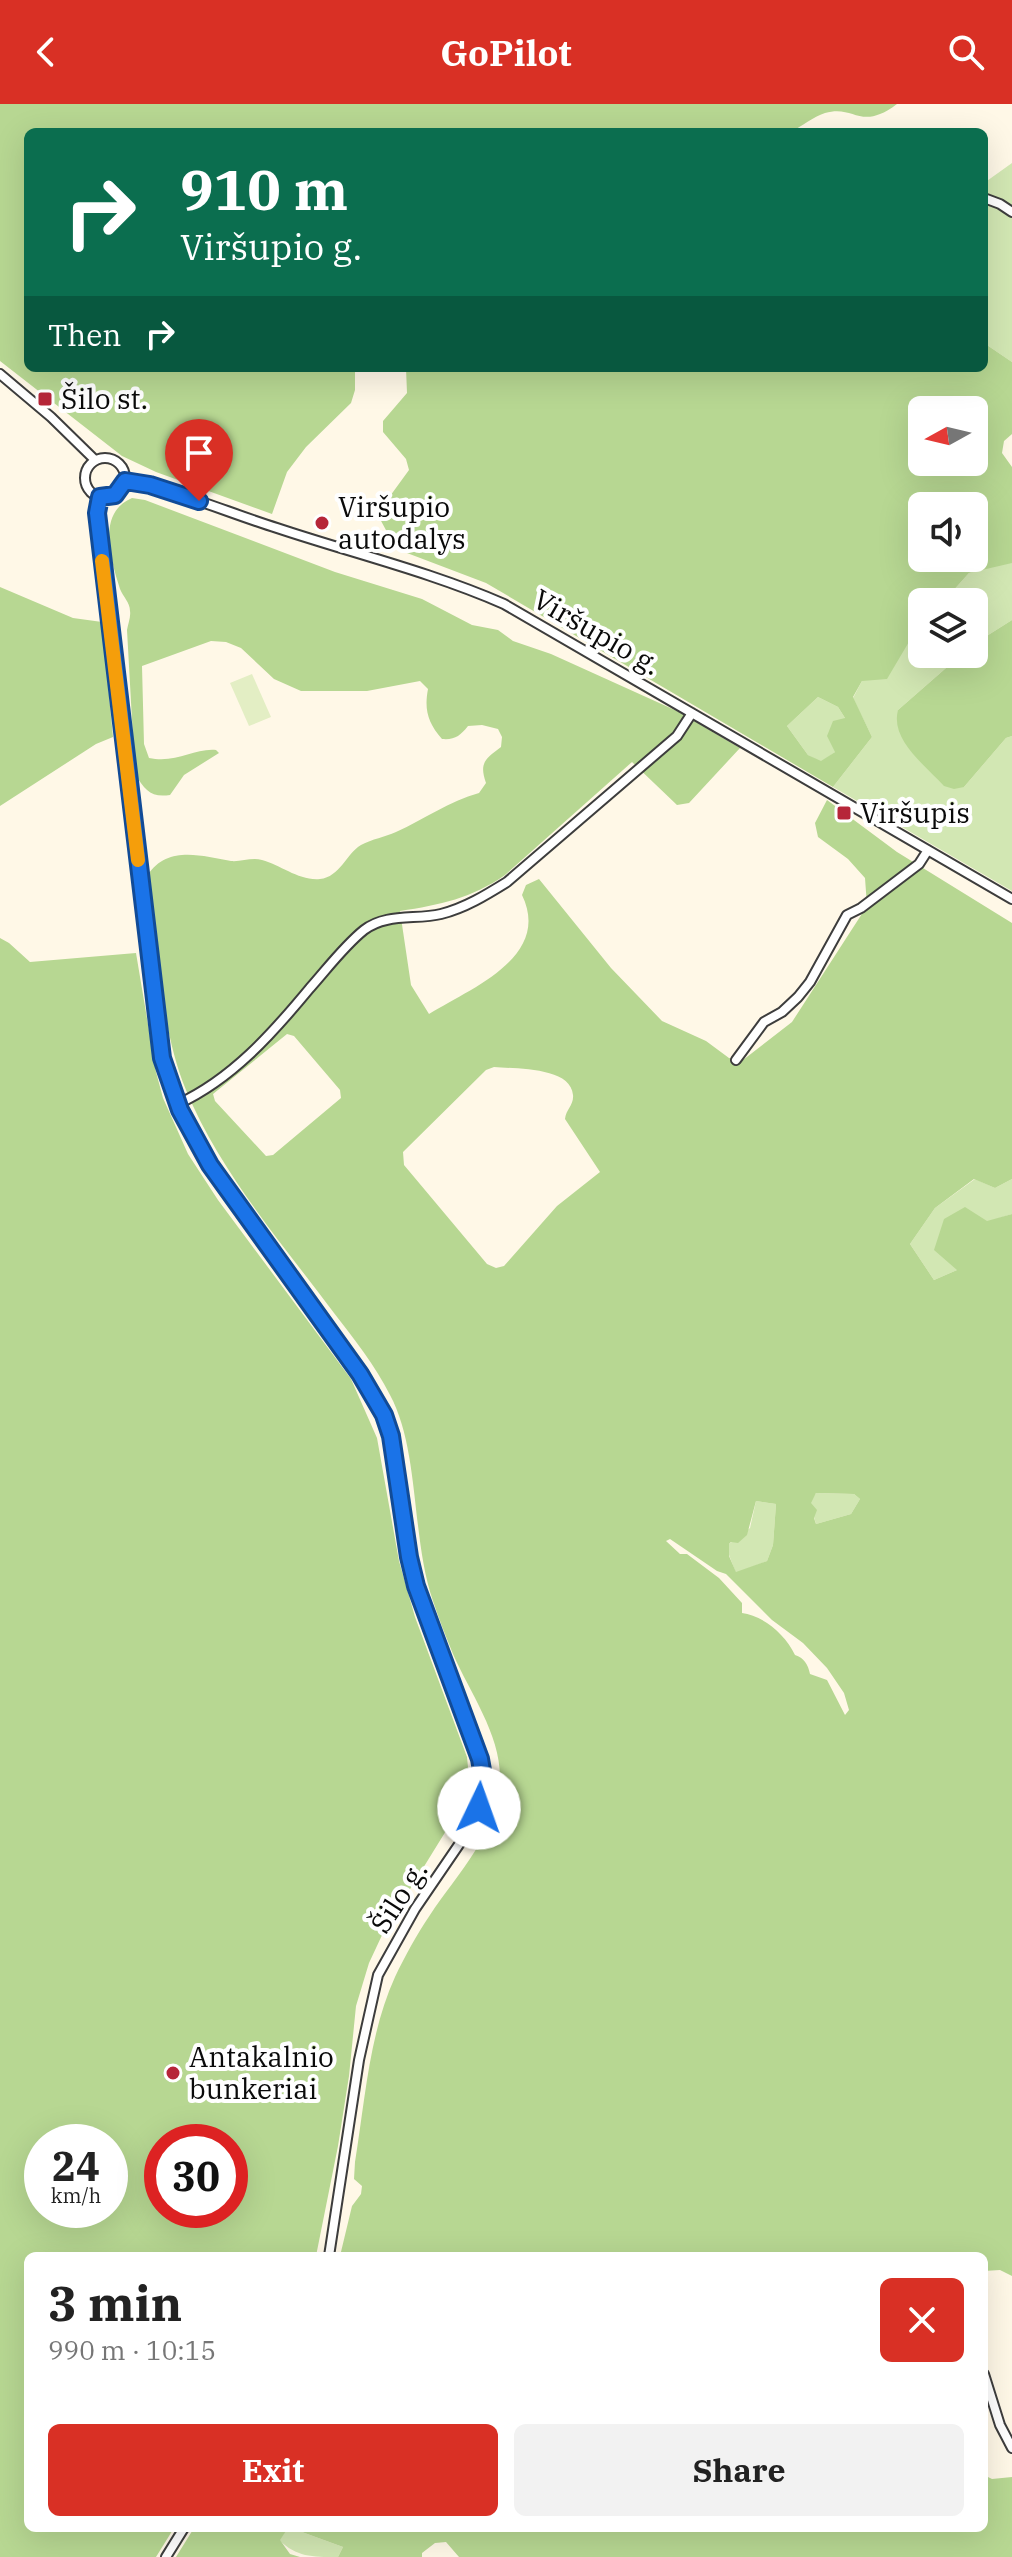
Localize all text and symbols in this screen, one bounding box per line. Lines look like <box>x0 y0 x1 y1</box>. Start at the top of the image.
text: GoPilot <box>440 29 572 76</box>
icon: back <box>24 30 68 74</box>
icon: search <box>944 30 988 74</box>
text: 910 m <box>180 153 348 225</box>
icon: right <box>48 160 152 264</box>
text: Viršupio g. <box>180 223 362 270</box>
icon: right <box>138 312 182 356</box>
text: Then <box>48 315 122 354</box>
place label: Šilo st. <box>61 380 148 417</box>
marker: Šilo st. <box>36 390 54 408</box>
north arrow <box>908 396 988 476</box>
map controls <box>908 396 988 668</box>
pin <box>165 419 233 501</box>
icon: arrive <box>177 431 221 475</box>
place label: Viršupio autodalys <box>338 488 466 557</box>
button: sound <box>908 492 988 572</box>
marker: Viršupio autodalys <box>313 514 331 532</box>
street label: Viršupio g. <box>527 580 668 683</box>
button: layers <box>908 588 988 668</box>
place label: Viršupis <box>860 794 970 831</box>
marker: Viršupis <box>835 804 853 822</box>
position arrow <box>437 1766 521 1850</box>
street label: Šilo g. <box>362 1853 436 1940</box>
place label: Antakalnio bunkeriai <box>189 2038 334 2107</box>
marker: Antakalnio bunkeriai <box>164 2064 182 2082</box>
speed limit sign: 30 <box>144 2124 248 2228</box>
text: 24 <box>52 2140 100 2192</box>
text: km/h <box>51 2182 101 2209</box>
text: 3 min <box>48 2272 182 2334</box>
button: close <box>880 2278 964 2362</box>
text: 990 m · 10:15 <box>48 2333 216 2367</box>
button: Exit <box>48 2424 498 2516</box>
button: Share <box>514 2424 964 2516</box>

